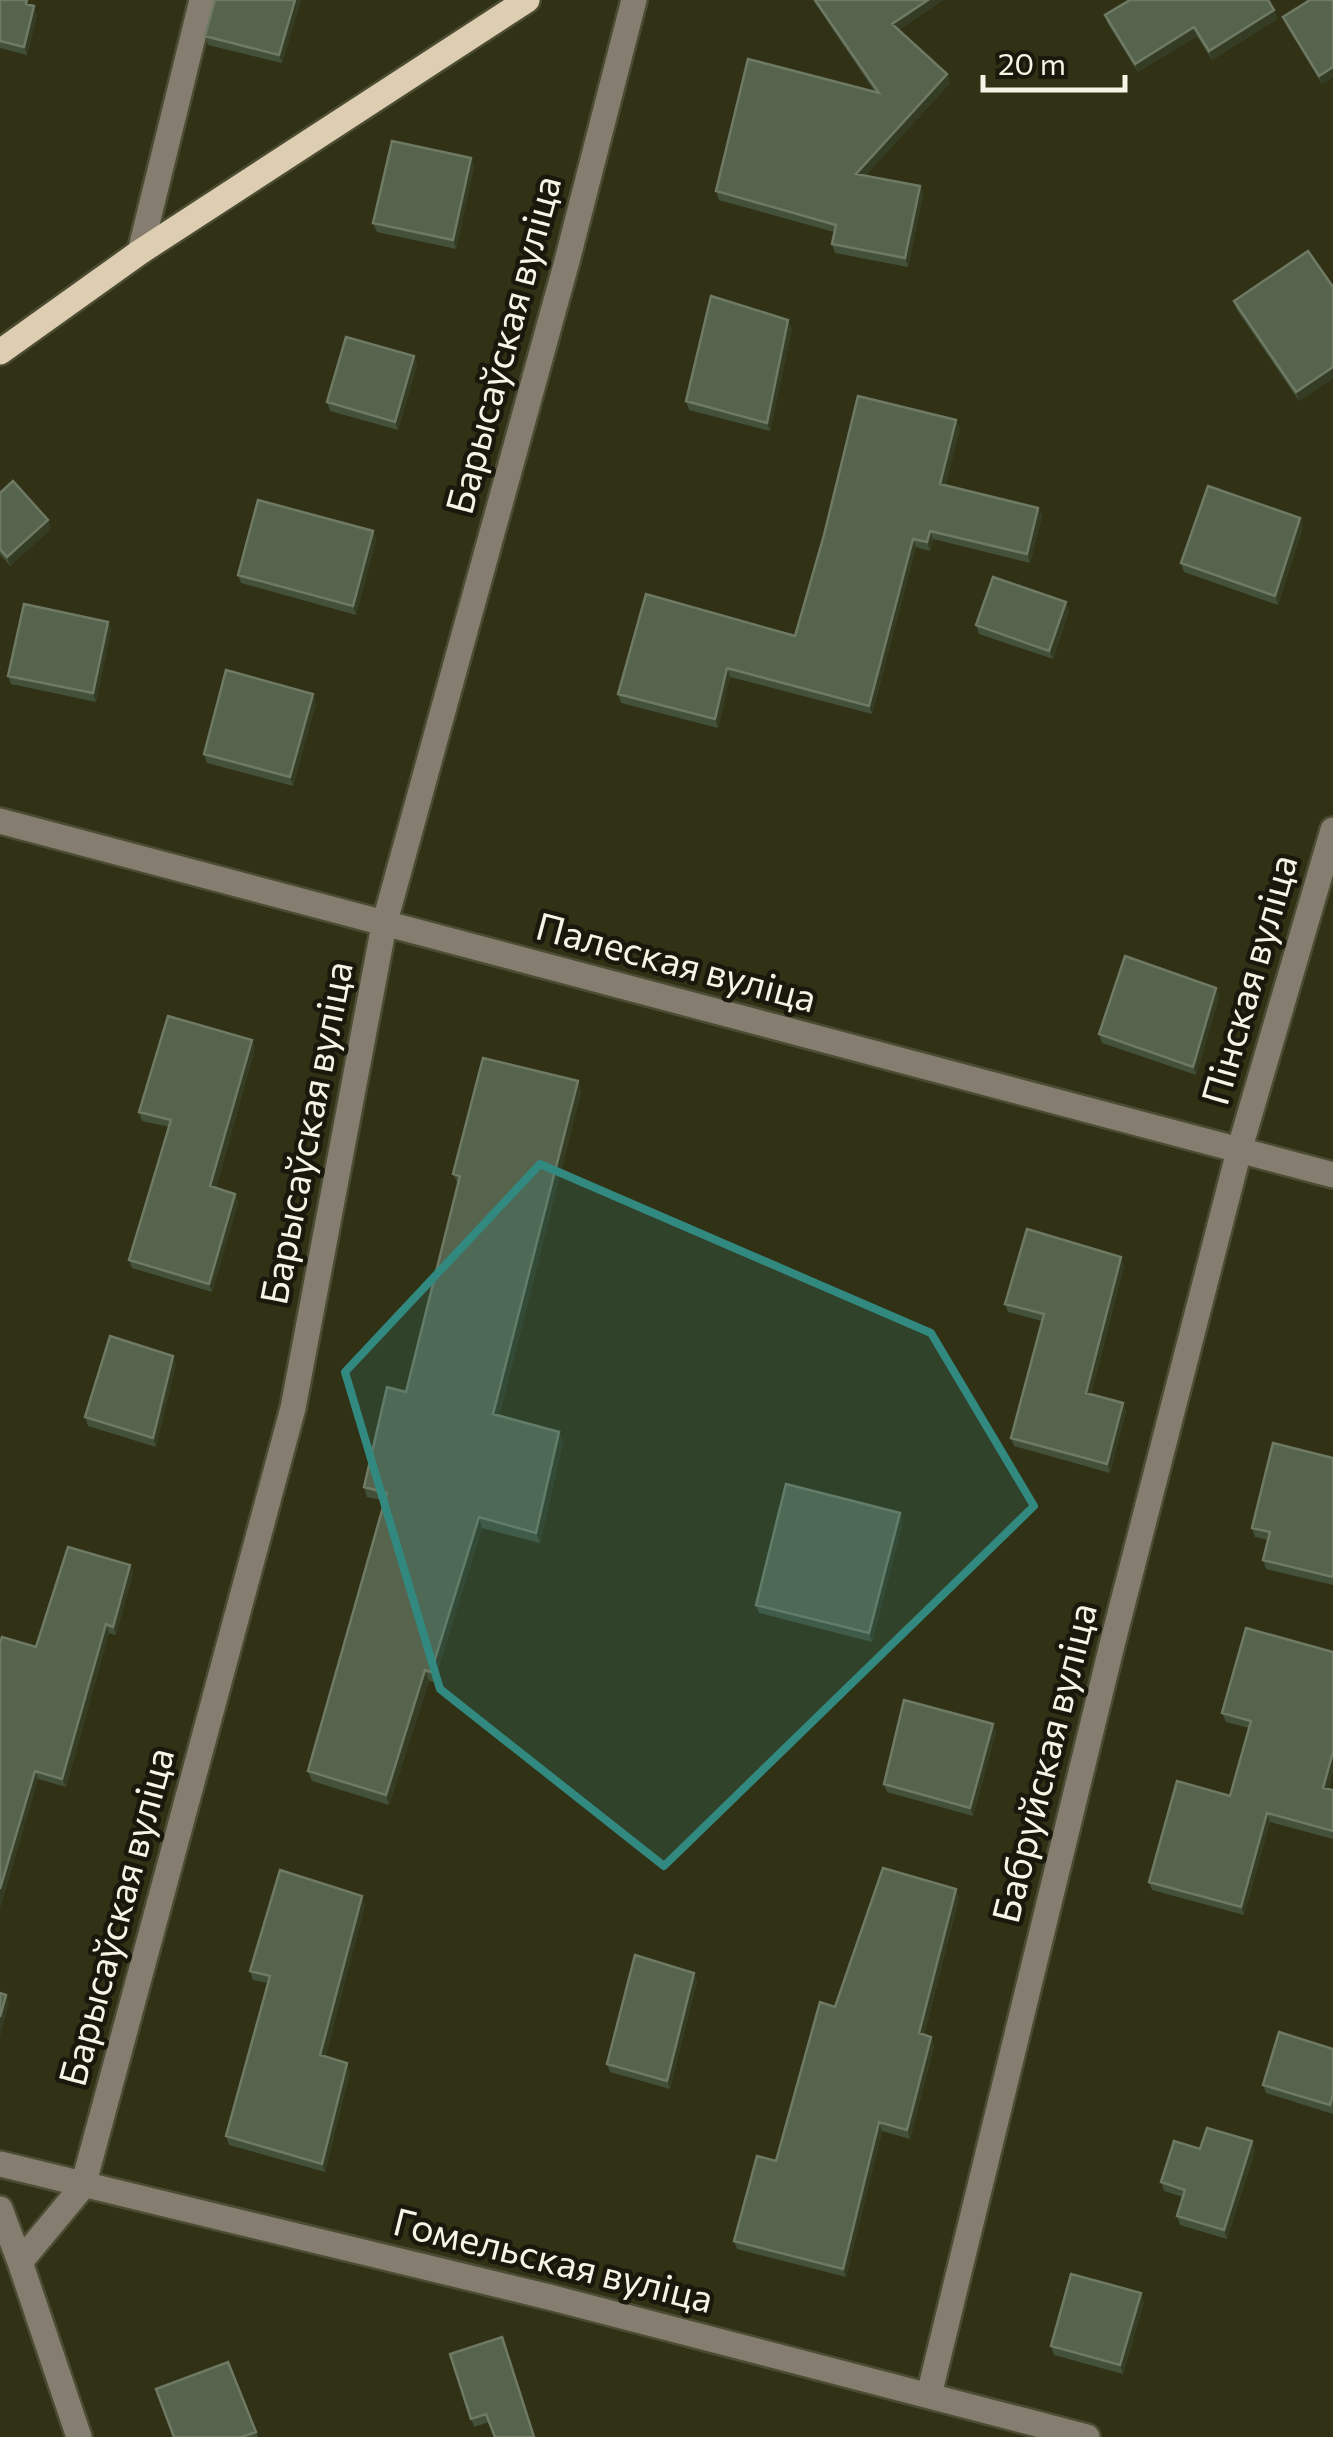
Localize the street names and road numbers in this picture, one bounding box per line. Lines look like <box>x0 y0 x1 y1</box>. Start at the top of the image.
street label: Барысаўская вуліца <box>434 170 569 519</box>
street label: Пінская вуліца <box>1189 849 1306 1110</box>
street label: Палеская вуліца <box>531 901 822 1021</box>
street label: Барысаўская вуліца <box>248 957 361 1308</box>
street label: Бабруйская вуліца <box>980 1598 1105 1927</box>
street label: Барысаўская вуліца <box>47 1742 182 2091</box>
street label: Гомельская вуліца <box>389 2196 718 2321</box>

